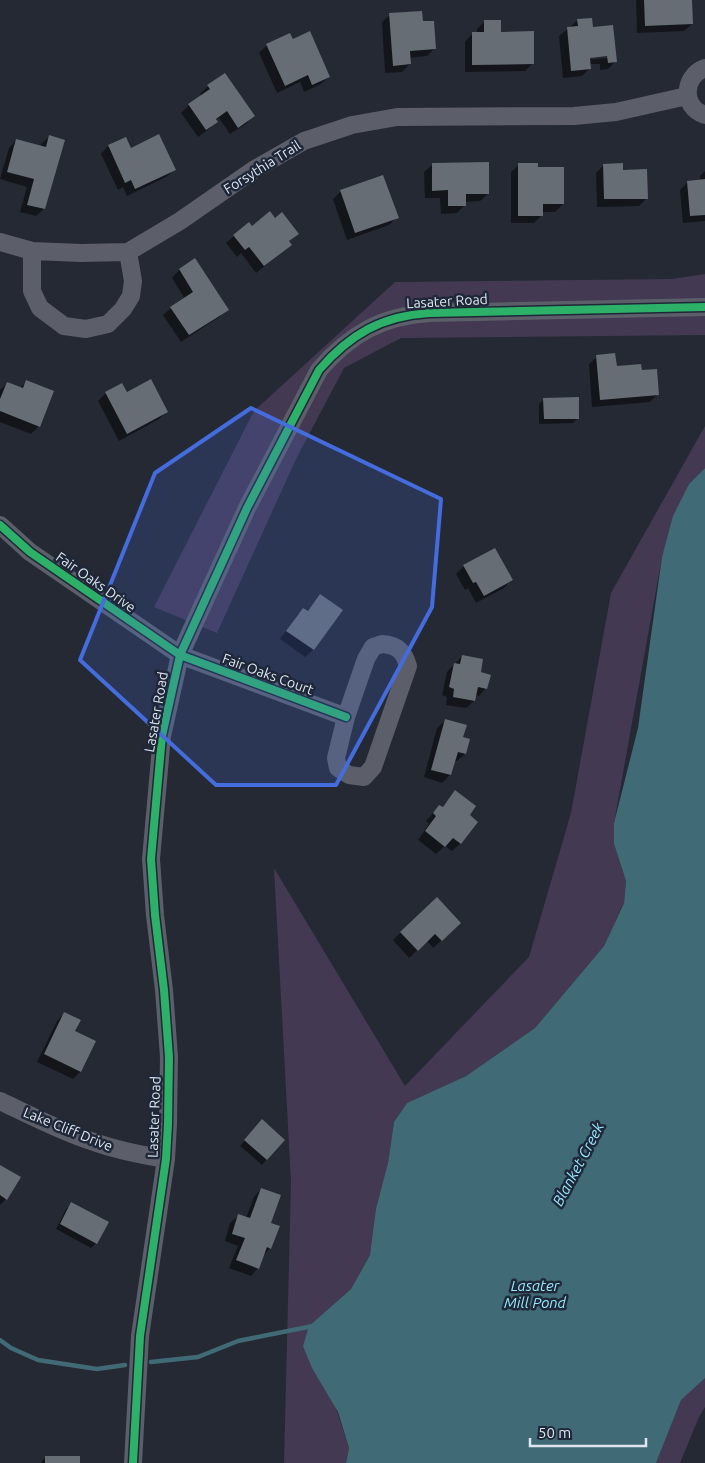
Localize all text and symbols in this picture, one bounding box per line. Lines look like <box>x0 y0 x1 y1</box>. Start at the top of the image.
street label: Forsythia Trail <box>221 137 304 197</box>
street label: Lasater Road <box>406 291 488 311</box>
street label: Fair Oaks Drive <box>53 549 139 615</box>
street label: Fair Oaks Court <box>220 650 316 698</box>
street label: Lasater Road <box>141 670 171 754</box>
street label: Lasater Road <box>145 1076 163 1158</box>
street label: Lake Cliff Drive <box>21 1104 115 1154</box>
water label: Blanket Creek <box>549 1119 607 1209</box>
water label: Lasater Mill Pond <box>504 1277 567 1311</box>
scale bar <box>530 1416 646 1448</box>
text: 50 m <box>538 1424 571 1441</box>

